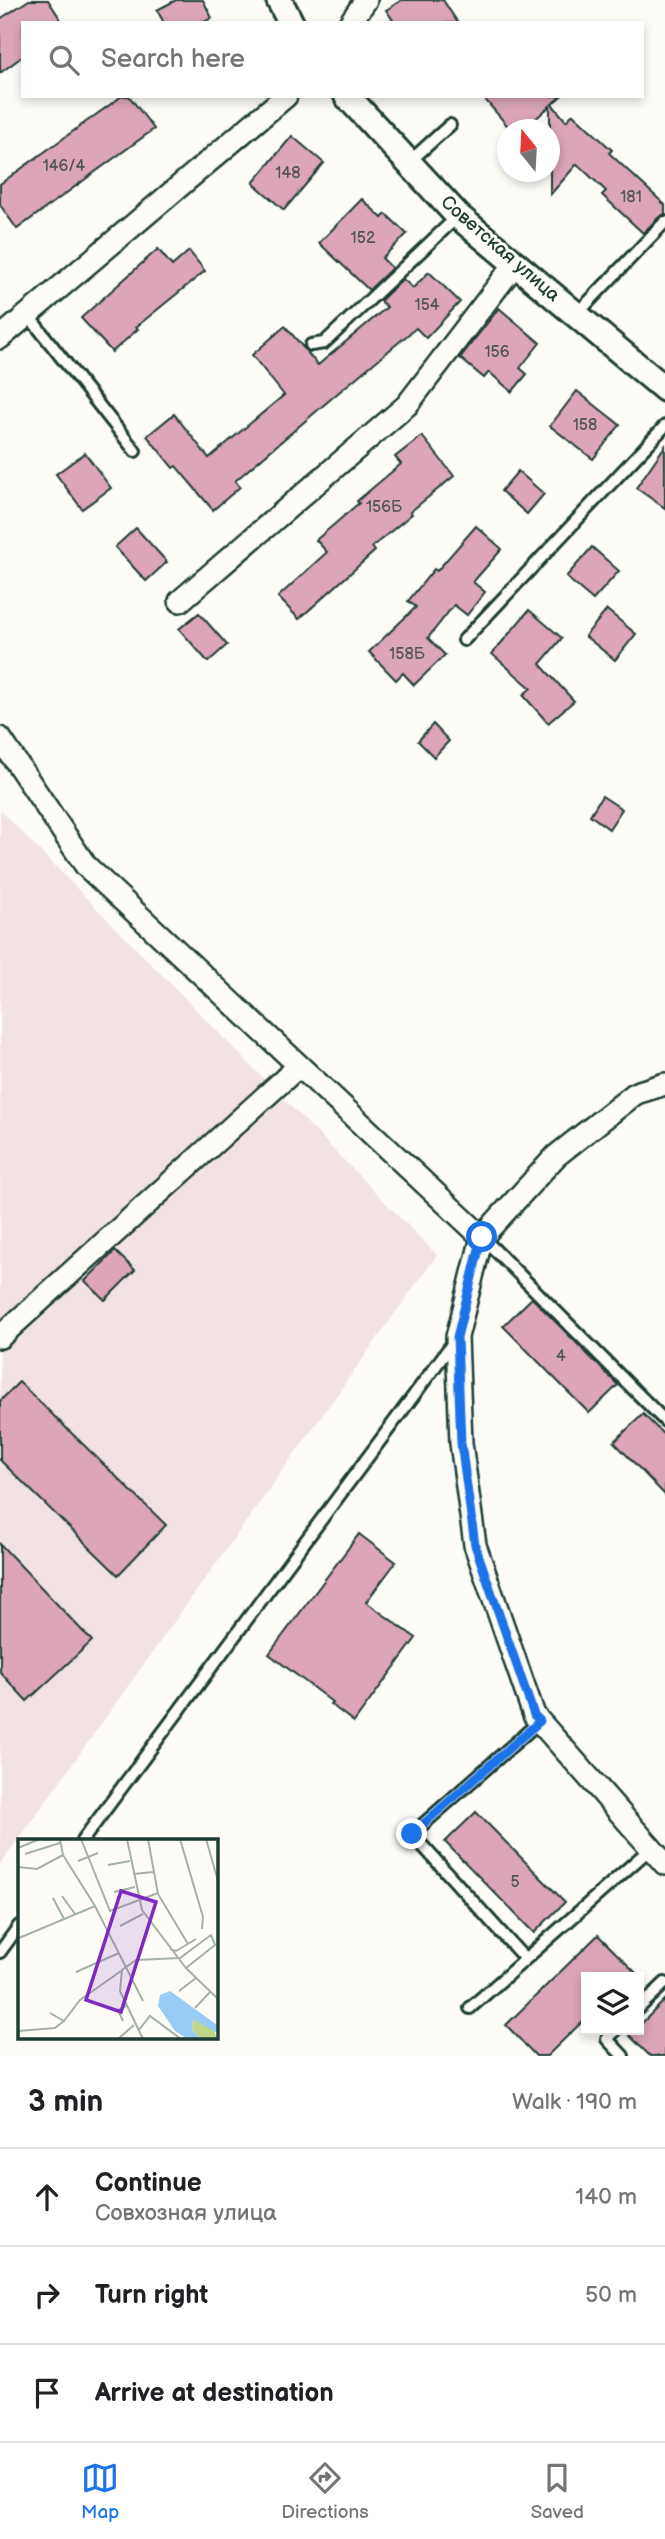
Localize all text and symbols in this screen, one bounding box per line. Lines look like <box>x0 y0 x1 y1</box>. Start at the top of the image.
search box <box>21 21 644 98</box>
icon: search <box>45 41 83 79</box>
text: Search here <box>101 44 245 75</box>
north arrow <box>497 119 560 182</box>
house number: 146/4 <box>43 157 86 176</box>
house number: 148 <box>275 164 301 183</box>
house number: 181 <box>620 188 642 207</box>
street label: Советская улица <box>436 191 564 307</box>
house number: 152 <box>351 229 376 248</box>
house number: 154 <box>414 296 440 315</box>
house number: 156 <box>484 343 510 362</box>
house number: 158 <box>573 416 597 435</box>
house number: 156Б <box>366 498 403 517</box>
house number: 158Б <box>389 645 426 664</box>
route start <box>466 1221 497 1252</box>
house number: 4 <box>556 1347 566 1366</box>
route end <box>396 1818 427 1849</box>
inset map <box>18 1839 217 2038</box>
house number: 5 <box>510 1873 520 1892</box>
map controls <box>581 1972 644 2035</box>
button: layers <box>581 1972 644 2035</box>
text: 3 min <box>28 2084 103 2120</box>
text: Walk · 190 m <box>512 2088 637 2116</box>
text: Continue <box>95 2168 202 2199</box>
icon: ahead <box>28 2178 66 2216</box>
text: 140 m <box>575 2183 637 2211</box>
text: Совхозная улица <box>95 2199 277 2227</box>
icon: right <box>28 2276 66 2314</box>
text: Turn right <box>95 2280 208 2311</box>
text: 50 m <box>585 2281 637 2309</box>
icon: arrive <box>28 2374 66 2412</box>
text: Arrive at destination <box>95 2378 334 2409</box>
tab: Map <box>81 2459 119 2524</box>
tab: Directions <box>281 2459 369 2524</box>
tab: Saved <box>531 2459 584 2524</box>

